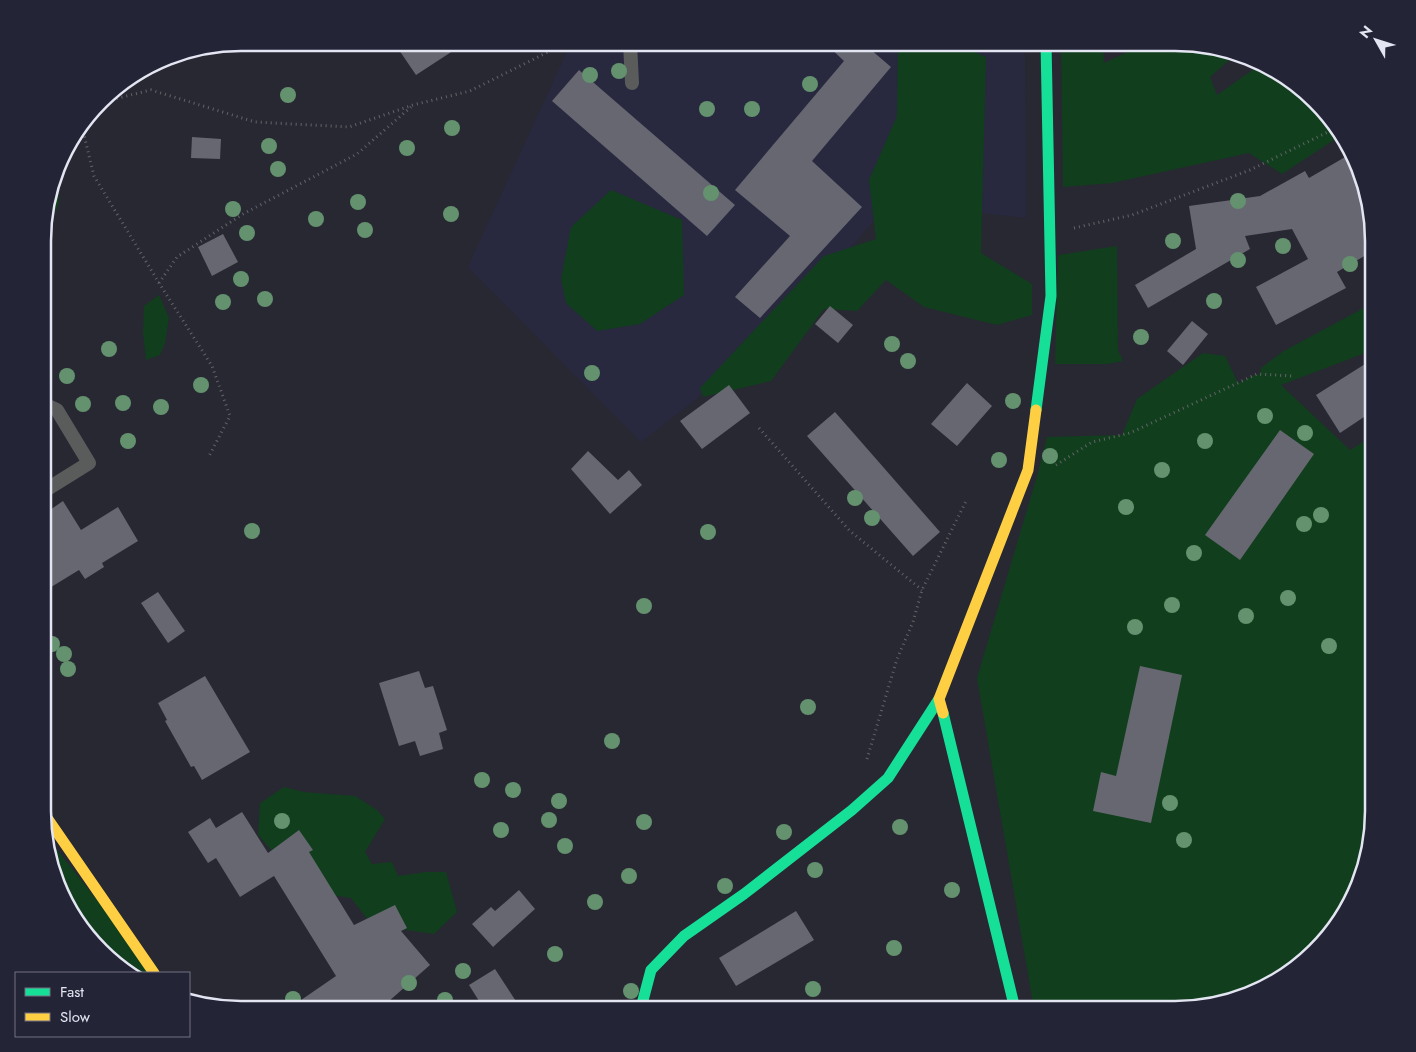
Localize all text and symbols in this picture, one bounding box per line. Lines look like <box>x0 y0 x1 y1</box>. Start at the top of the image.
north arrow <box>1351 15 1401 65</box>
text: N <box>1355 21 1377 42</box>
legend <box>15 972 190 1037</box>
text: Fast <box>60 981 84 1003</box>
text: Slow <box>60 1006 91 1028</box>

